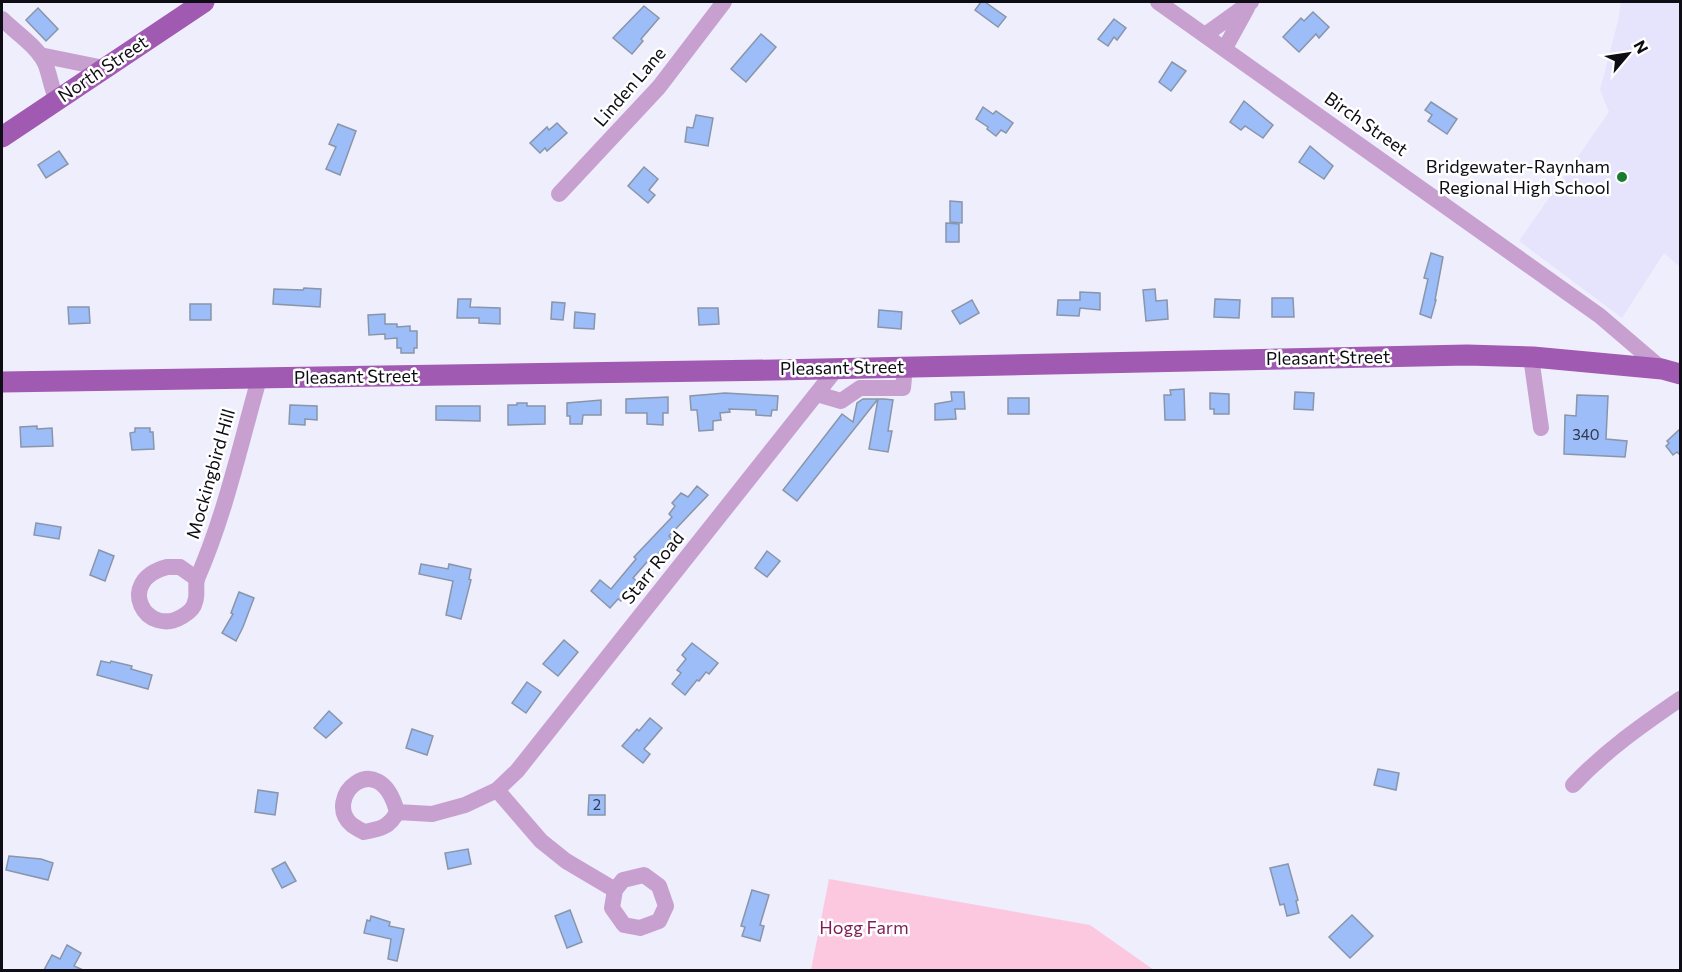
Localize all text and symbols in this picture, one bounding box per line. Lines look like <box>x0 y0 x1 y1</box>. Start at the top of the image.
north arrow <box>1598 24 1658 84</box>
street label: North Street <box>53 30 152 106</box>
text: N <box>1630 37 1653 56</box>
street label: Linden Lane <box>589 42 670 131</box>
street label: Birch Street <box>1321 86 1412 160</box>
place label: Bridgewater-Raynham Regional High School <box>1426 155 1610 198</box>
marker: Bridgewater-Raynham Regional High School <box>1615 170 1629 184</box>
street label: Pleasant Street <box>1266 345 1390 369</box>
street label: Pleasant Street <box>780 355 904 379</box>
street label: Pleasant Street <box>294 364 418 388</box>
street label: Mockingbird Hill <box>181 406 239 541</box>
house number: 340 <box>1572 425 1600 443</box>
street label: Starr Road <box>616 527 688 608</box>
house number: 2 <box>593 795 601 813</box>
park label: Hogg Farm <box>819 916 909 938</box>

